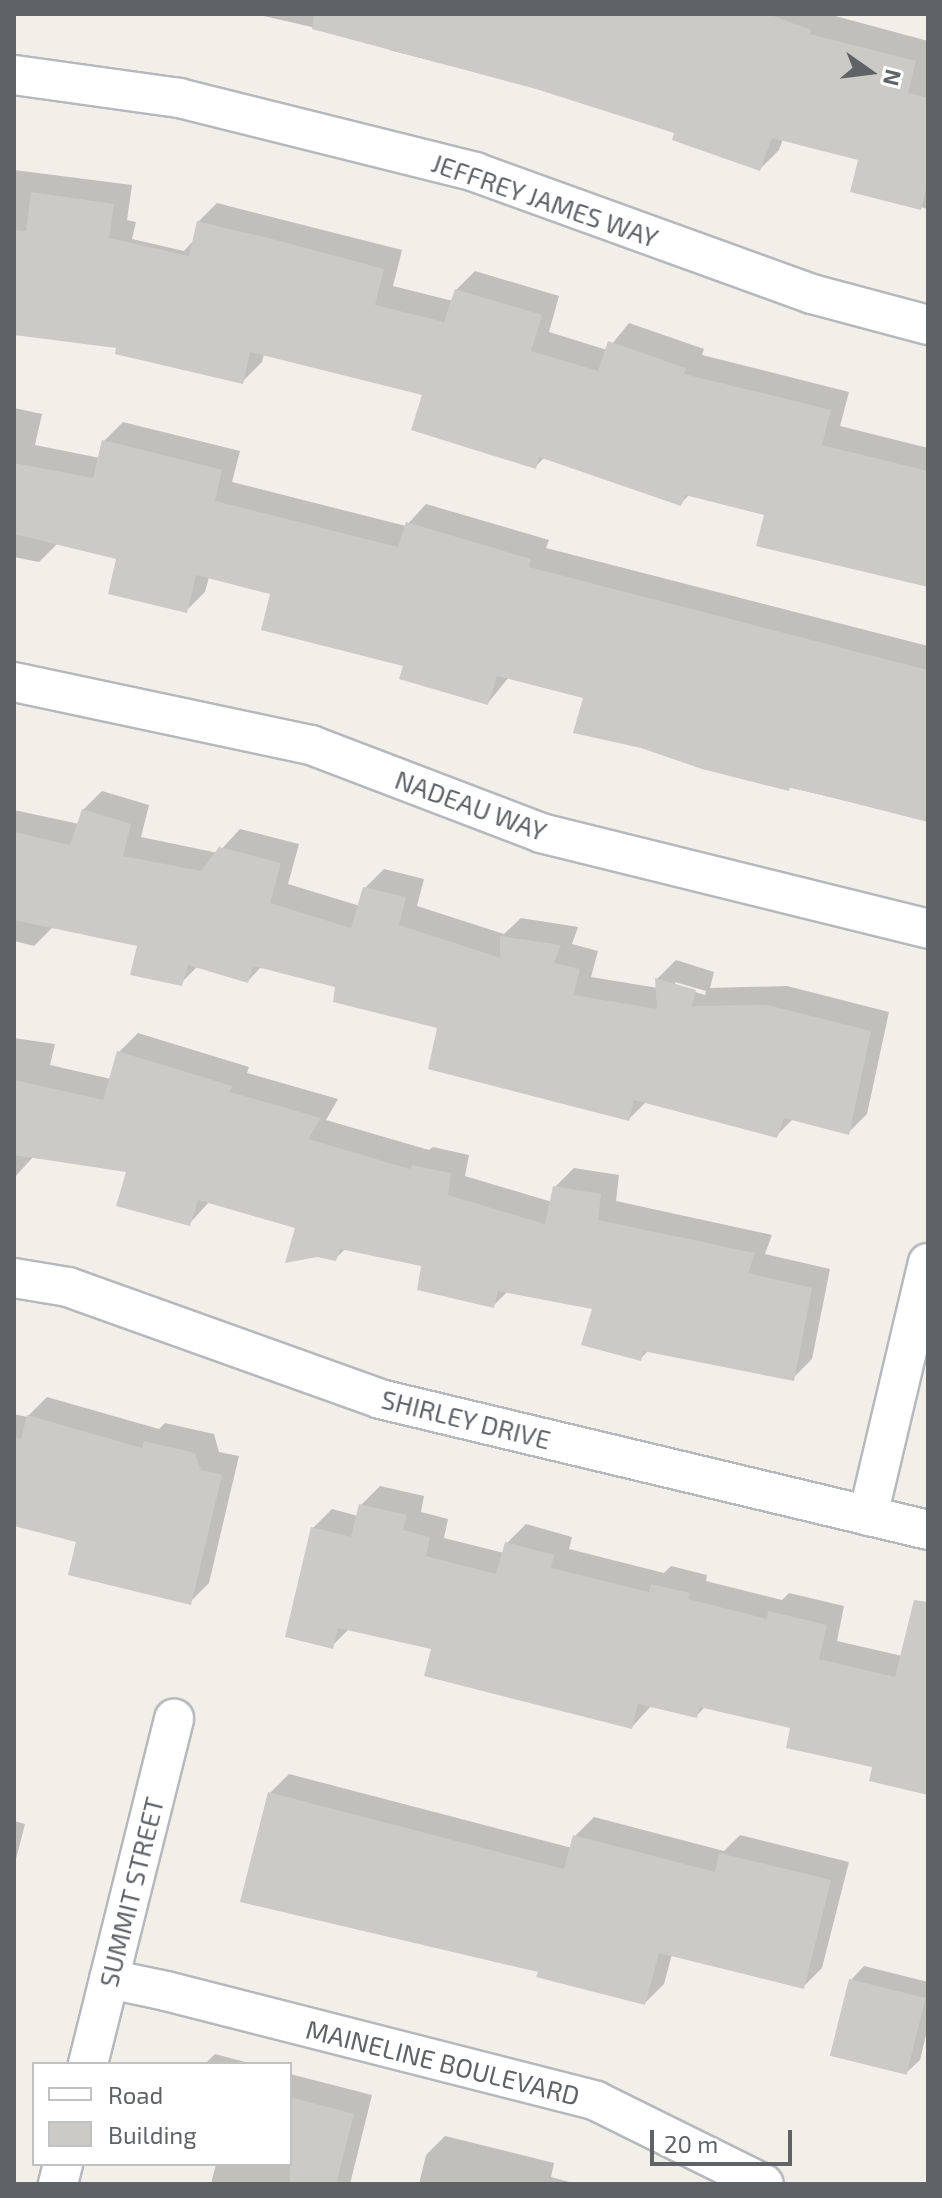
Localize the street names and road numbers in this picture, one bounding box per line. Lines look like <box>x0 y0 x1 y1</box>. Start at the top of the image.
street label: JEFFREY JAMES WAY <box>427 146 663 254</box>
street label: NADEAU WAY <box>391 763 551 847</box>
street label: SHIRLEY DRIVE <box>378 1383 554 1455</box>
street label: SUMMIT STREET <box>92 1794 170 1990</box>
street label: MAINELINE BOULEVARD <box>303 2013 583 2111</box>

